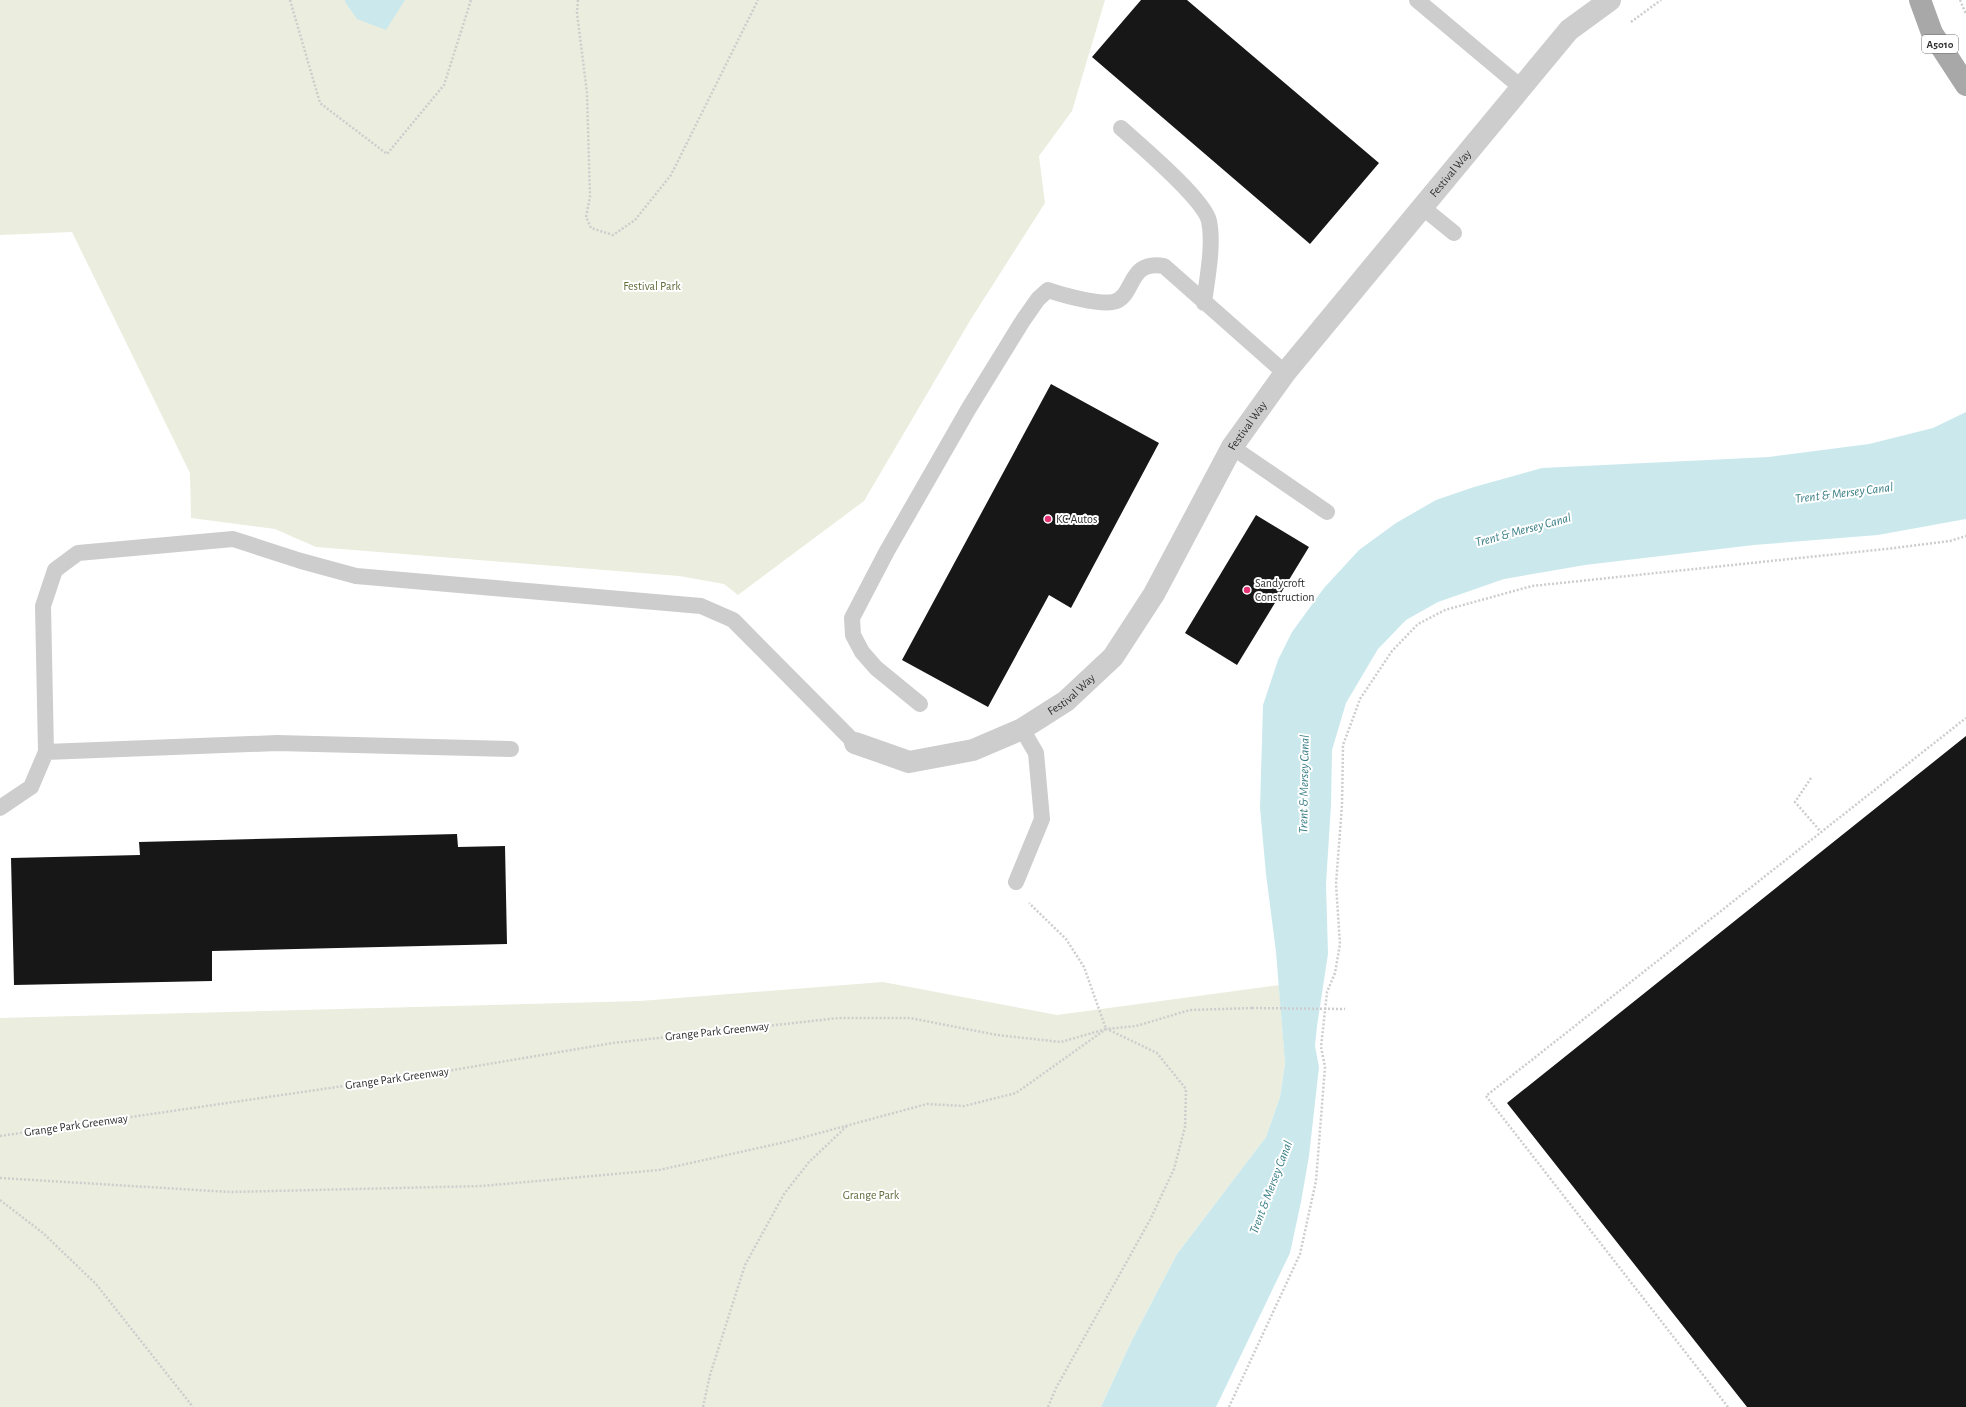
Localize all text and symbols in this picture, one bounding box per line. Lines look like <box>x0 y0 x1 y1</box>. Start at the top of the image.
road number: A5010 <box>1922 35 1958 53</box>
street label: Festival Way <box>1427 147 1474 199</box>
park label: Festival Park <box>623 280 681 292</box>
street label: Festival Way <box>1226 399 1270 452</box>
water label: Trent & Mersey Canal <box>1794 481 1894 506</box>
water label: Trent & Mersey Canal <box>1474 511 1573 550</box>
place label: KC Autos <box>1056 513 1097 525</box>
marker: KC Autos <box>1043 514 1053 524</box>
place label: Sandycroft Construction <box>1255 577 1315 603</box>
marker: Sandycroft Construction <box>1242 585 1252 595</box>
street label: Festival Way <box>1045 671 1098 717</box>
water label: Trent & Mersey Canal <box>1297 735 1312 833</box>
street label: Grange Park Greenway <box>664 1020 770 1043</box>
street label: Grange Park Greenway <box>344 1065 450 1092</box>
street label: Grange Park Greenway <box>23 1112 129 1139</box>
water label: Trent & Mersey Canal <box>1248 1139 1295 1236</box>
park label: Grange Park <box>843 1189 900 1201</box>

